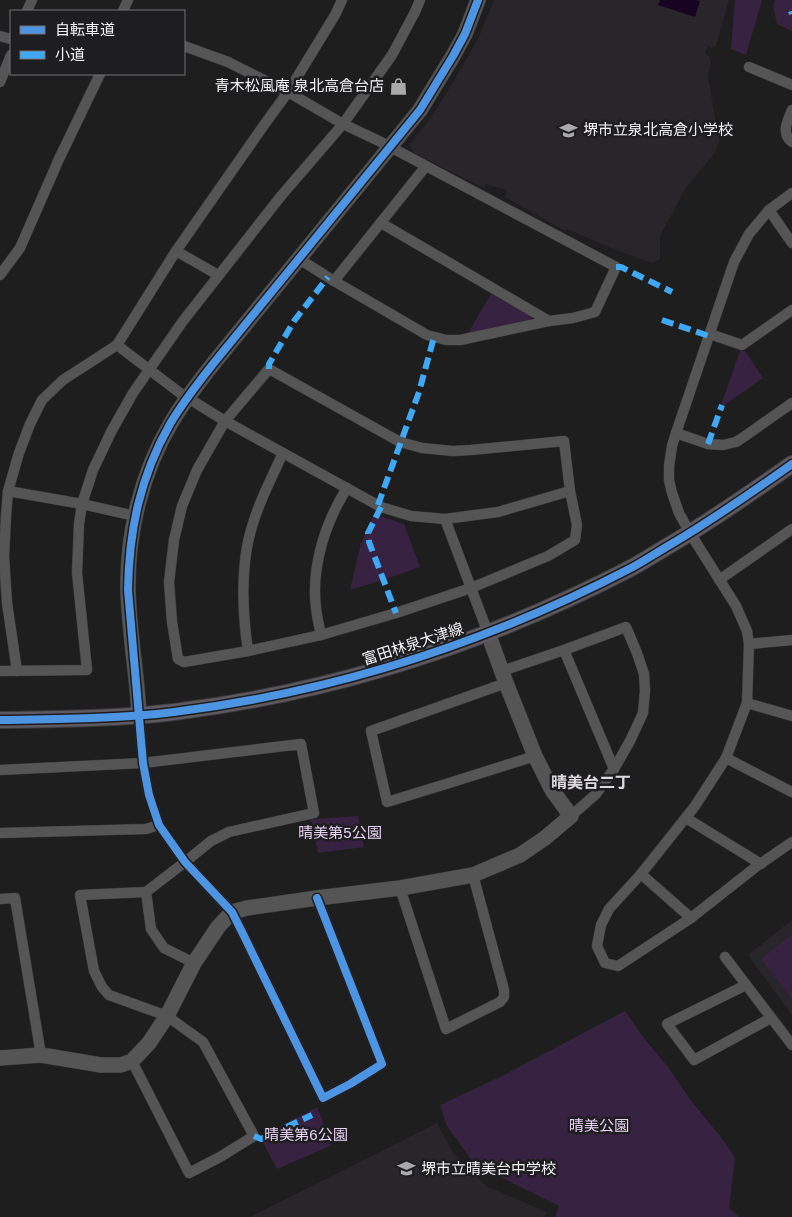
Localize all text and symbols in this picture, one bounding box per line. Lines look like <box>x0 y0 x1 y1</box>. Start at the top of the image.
legend <box>10 10 185 75</box>
text: 自転車道 <box>55 21 115 38</box>
text: 小道 <box>55 46 85 63</box>
shop icon: 青木松風庵 泉北高倉台店 <box>388 76 408 96</box>
place label: 青木松風庵 泉北高倉台店 <box>215 77 384 94</box>
school or university icon: 堺市立泉北高倉小学校 <box>559 120 579 140</box>
place label: 堺市立泉北高倉小学校 <box>583 121 733 138</box>
street label: 富田林泉大津線 <box>360 619 465 668</box>
district label: 晴美台二丁 <box>551 774 631 791</box>
park label: 晴美第5公園 <box>298 824 382 841</box>
park label: 晴美公園 <box>569 1117 629 1134</box>
park label: 晴美第6公園 <box>264 1126 348 1143</box>
school or university icon: 堺市立晴美台中学校 <box>397 1159 417 1179</box>
place label: 堺市立晴美台中学校 <box>421 1160 556 1177</box>

